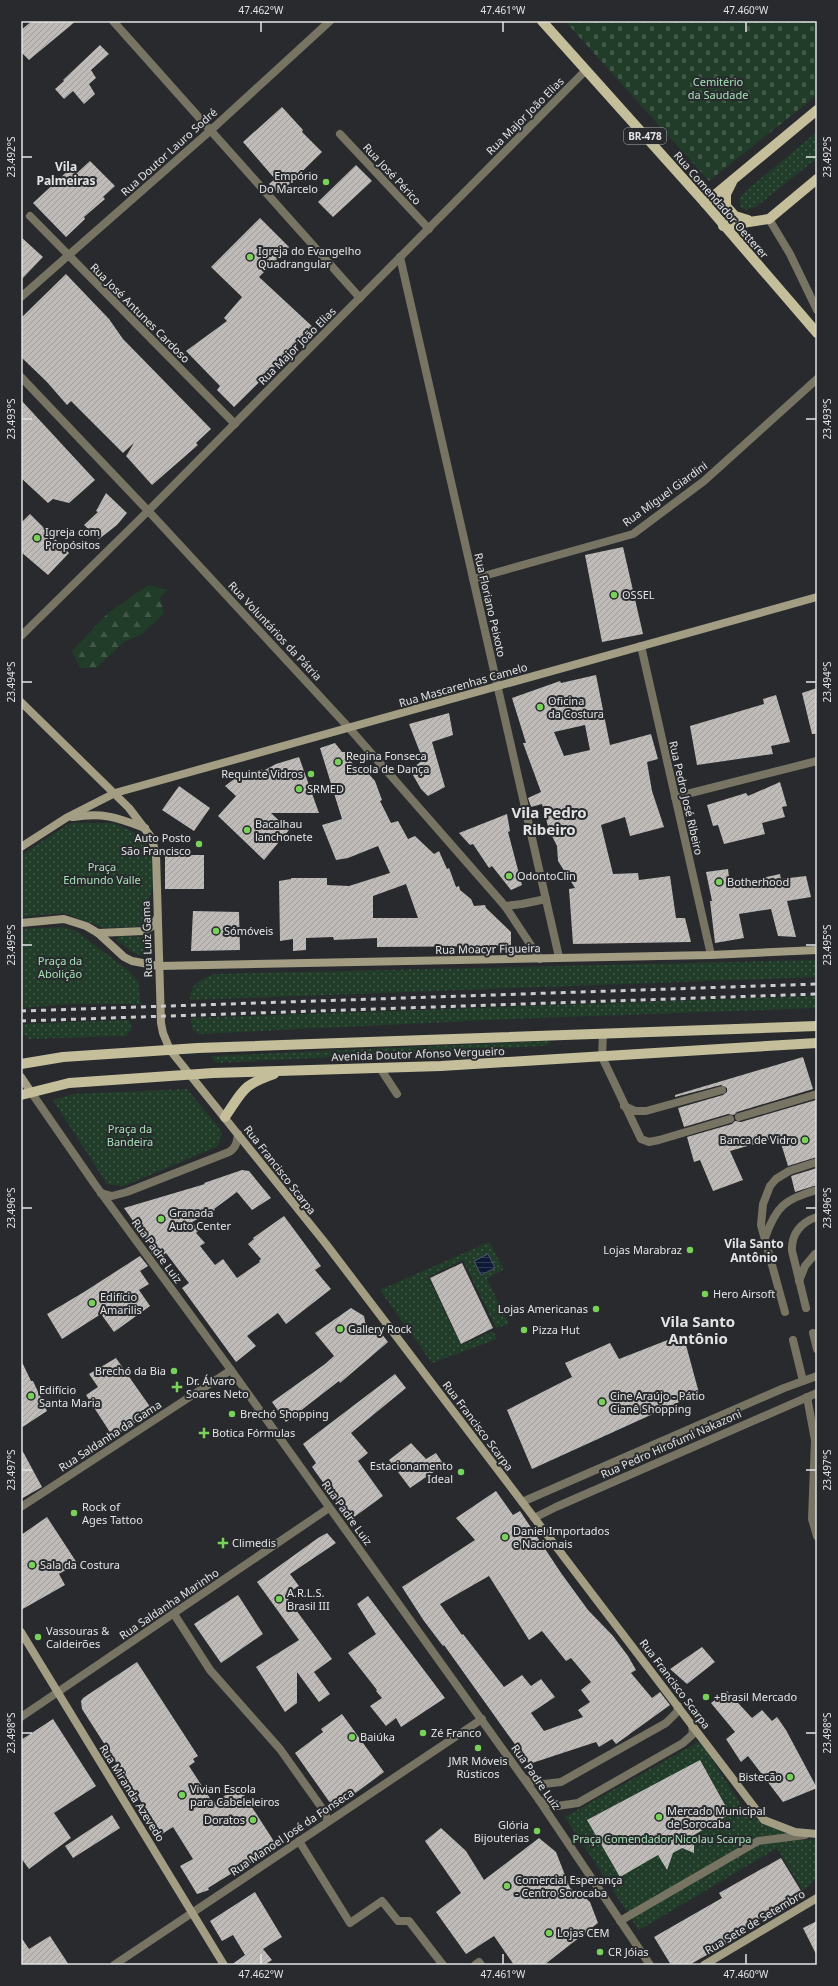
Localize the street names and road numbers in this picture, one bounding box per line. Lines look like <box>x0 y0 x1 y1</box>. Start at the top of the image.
street label: Rua Major João Elias <box>482 73 567 158</box>
street label: Rua Doutor Lauro Sodré <box>117 104 220 199</box>
road number: BR-478 <box>624 128 666 144</box>
street label: Rua José Périco <box>360 140 425 208</box>
street label: Rua Comendador Oetterer <box>671 148 772 262</box>
street label: Rua José Antunes Cardoso <box>87 260 194 366</box>
street label: Rua Major João Elias <box>254 303 339 388</box>
street label: Rua Miguel Giardini <box>619 458 710 530</box>
street label: Rua Floriano Peixoto <box>471 551 510 659</box>
street label: Rua Voluntários da Pátria <box>225 578 325 684</box>
street label: Rua Mascarenhas Camelo <box>397 659 529 710</box>
street label: Rua Pedro José Ribeiro <box>666 739 707 857</box>
street label: Rua Luiz Gama <box>138 900 155 978</box>
street label: Rua Moacyr Figueira <box>435 940 541 957</box>
street label: Avenida Doutor Afonso Vergueiro <box>331 1043 505 1064</box>
street label: Rua Francisco Scarpa <box>241 1122 320 1217</box>
street label: Rua Padre Luiz <box>129 1215 186 1286</box>
street label: Rua Francisco Scarpa <box>440 1378 517 1474</box>
street label: Rua Saldanha da Gama <box>55 1397 164 1474</box>
street label: Rua Pedro Hirofumi Nakazoni <box>598 1406 744 1481</box>
street label: Rua Padre Luiz <box>319 1477 376 1548</box>
street label: Rua Saldanha Marinho <box>116 1564 222 1643</box>
street label: Rua Francisco Scarpa <box>637 1636 714 1732</box>
street label: Rua Miranda Azevedo <box>96 1741 169 1844</box>
street label: Rua Padre Luiz <box>508 1741 564 1812</box>
street label: Rua Manoel José da Fonseca <box>227 1785 356 1879</box>
street label: Rua Sete de Setembro <box>702 1886 808 1957</box>

